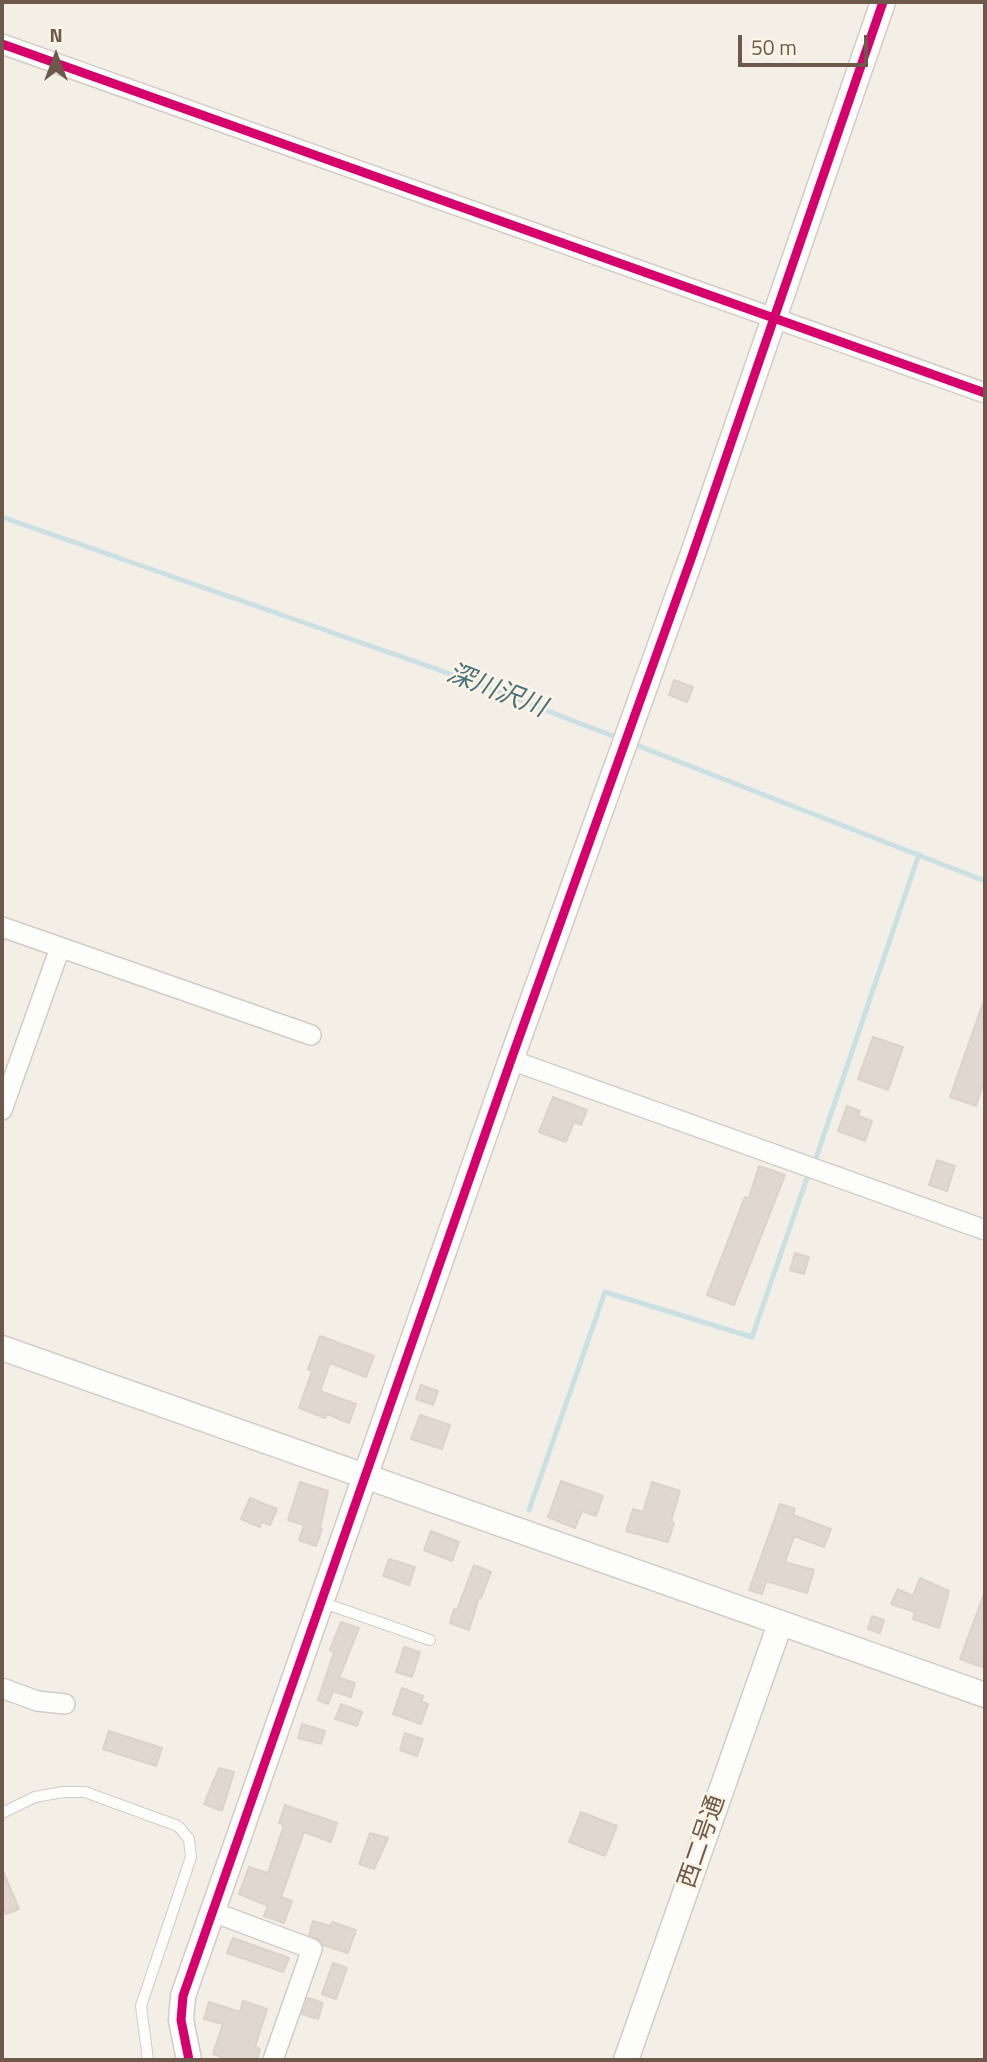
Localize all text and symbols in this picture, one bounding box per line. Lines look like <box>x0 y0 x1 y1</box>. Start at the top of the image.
text: N <box>49 20 63 49</box>
north arrow <box>21 21 91 91</box>
scale bar <box>742 21 872 65</box>
text: 50 m <box>751 31 797 63</box>
water label: 深川沢川 <box>442 659 550 725</box>
street label: 西二号通 <box>674 1792 732 1892</box>

